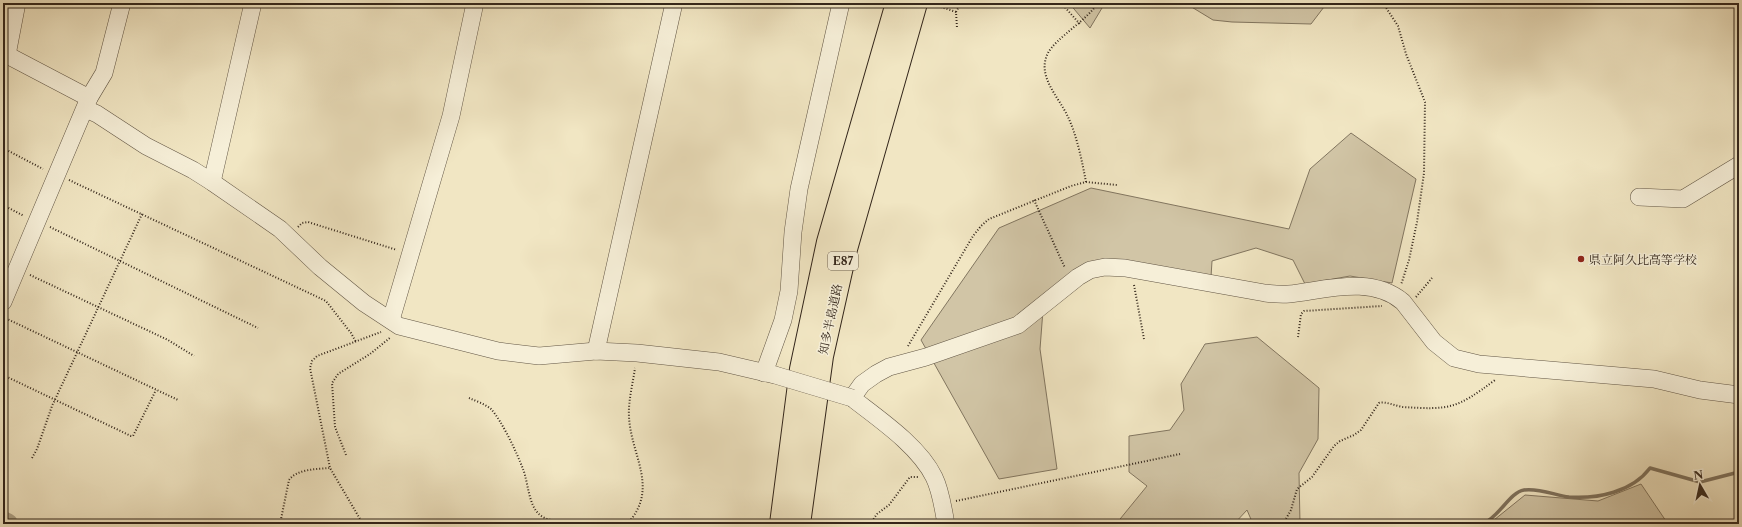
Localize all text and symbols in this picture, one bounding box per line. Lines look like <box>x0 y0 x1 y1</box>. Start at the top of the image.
road number: E87 <box>828 252 858 270</box>
place label: 県立阿久比高等学校 <box>1589 252 1697 267</box>
marker: 県立阿久比高等学校 <box>1576 254 1586 264</box>
street label: 知多半島道路 <box>815 282 845 356</box>
north arrow <box>1680 465 1720 505</box>
text: N <box>1693 467 1705 483</box>

